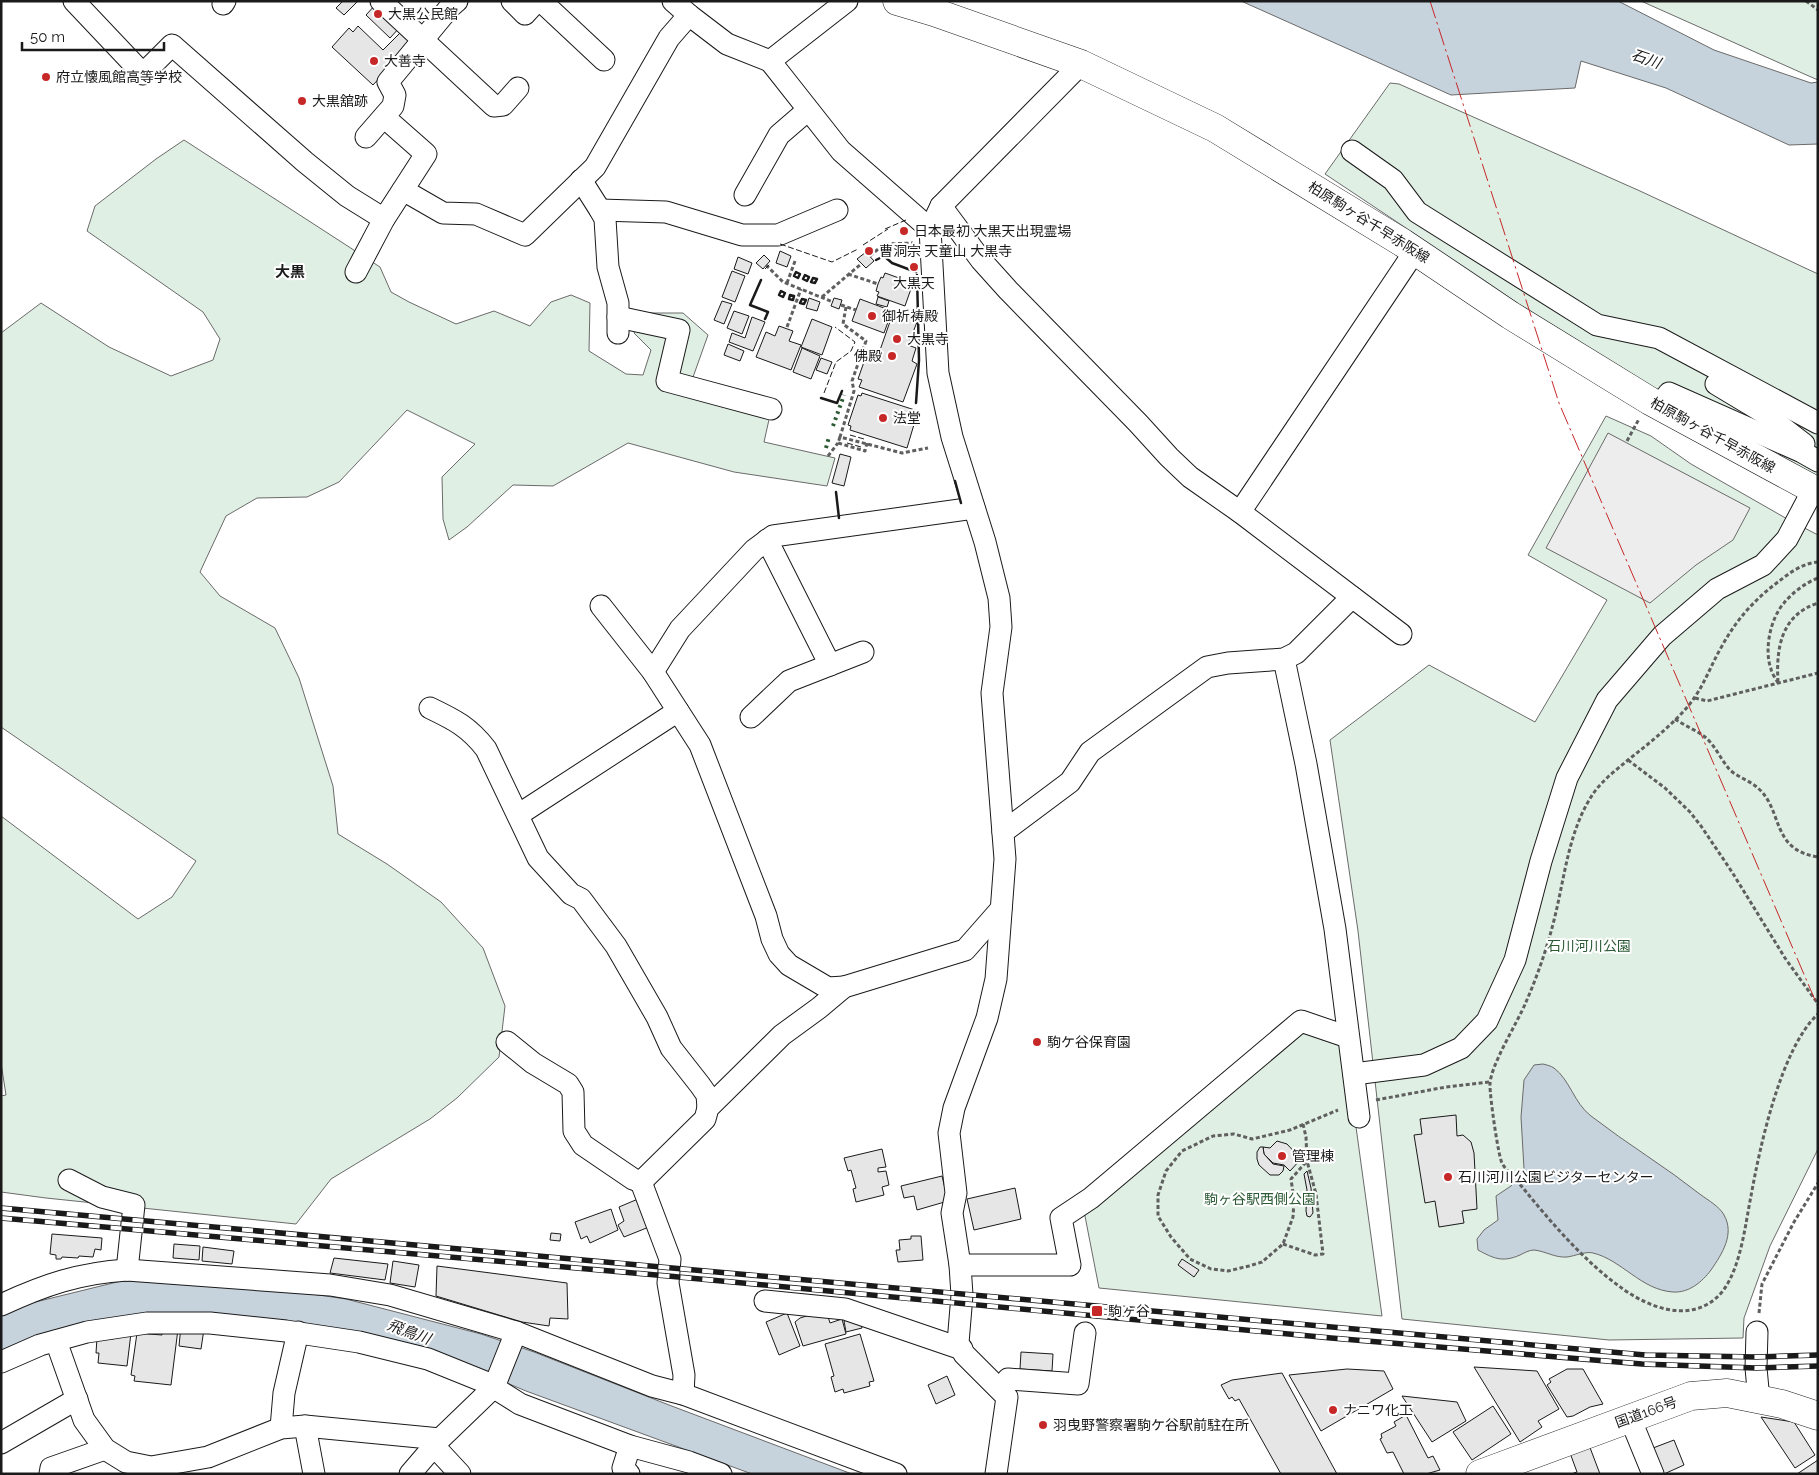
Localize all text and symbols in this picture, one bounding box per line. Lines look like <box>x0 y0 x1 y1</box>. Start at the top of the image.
place label: 大黒公民館 <box>388 6 458 22</box>
marker: 大黒公民館 <box>372 8 384 20</box>
scale bar <box>22 20 165 52</box>
text: 50 m <box>30 28 65 46</box>
water label: 石川 <box>1629 46 1665 73</box>
place label: 大善寺 <box>384 53 426 69</box>
marker: 大善寺 <box>368 55 380 67</box>
place label: 府立懐風館高等学校 <box>56 69 182 85</box>
marker: 府立懐風館高等学校 <box>40 71 52 83</box>
place label: 大黒舘跡 <box>312 93 368 109</box>
marker: 大黒舘跡 <box>296 95 308 107</box>
street label: 柏原駒ヶ谷千早赤阪線 <box>1305 178 1433 266</box>
place label: 日本最初 大黒天出現霊場 <box>914 223 1072 239</box>
marker: 日本最初 大黒天出現霊場 <box>898 225 910 237</box>
place label: 曹洞宗 天童山 大黒寺 <box>879 243 1012 259</box>
marker: 曹洞宗 天童山 大黒寺 <box>863 245 875 257</box>
marker: 大黒天 <box>908 261 920 273</box>
district label: 大黒 <box>275 263 305 281</box>
place label: 大黒天 <box>893 275 935 291</box>
place label: 御祈祷殿 <box>882 308 938 324</box>
marker: 御祈祷殿 <box>866 310 878 322</box>
place label: 大黒寺 <box>907 331 949 347</box>
marker: 大黒寺 <box>891 333 903 345</box>
place label: 佛殿 <box>854 348 882 364</box>
marker: 佛殿 <box>886 350 898 362</box>
street label: 柏原駒ヶ谷千早赤阪線 <box>1648 394 1778 476</box>
place label: 法堂 <box>893 410 921 426</box>
marker: 法堂 <box>877 412 889 424</box>
park label: 石川河川公園 <box>1547 938 1631 954</box>
place label: 駒ケ谷保育園 <box>1047 1034 1131 1050</box>
marker: 駒ケ谷保育園 <box>1031 1036 1043 1048</box>
place label: 管理棟 <box>1292 1148 1334 1164</box>
marker: 管理棟 <box>1276 1150 1288 1162</box>
place label: 石川河川公園ビジターセンター <box>1458 1169 1654 1185</box>
marker: 石川河川公園ビジターセンター <box>1442 1171 1454 1183</box>
park label: 駒ヶ谷駅西側公園 <box>1204 1191 1316 1207</box>
place label: 駒ヶ谷 <box>1108 1303 1150 1319</box>
marker: 駒ヶ谷 <box>1090 1304 1104 1318</box>
water label: 飛鳥川 <box>385 1316 435 1349</box>
street label: 国道166号 <box>1613 1393 1679 1431</box>
place label: ナニワ化工 <box>1343 1402 1413 1418</box>
marker: ナニワ化工 <box>1327 1404 1339 1416</box>
place label: 羽曳野警察署駒ケ谷駅前駐在所 <box>1053 1417 1249 1433</box>
marker: 羽曳野警察署駒ケ谷駅前駐在所 <box>1037 1419 1049 1431</box>

